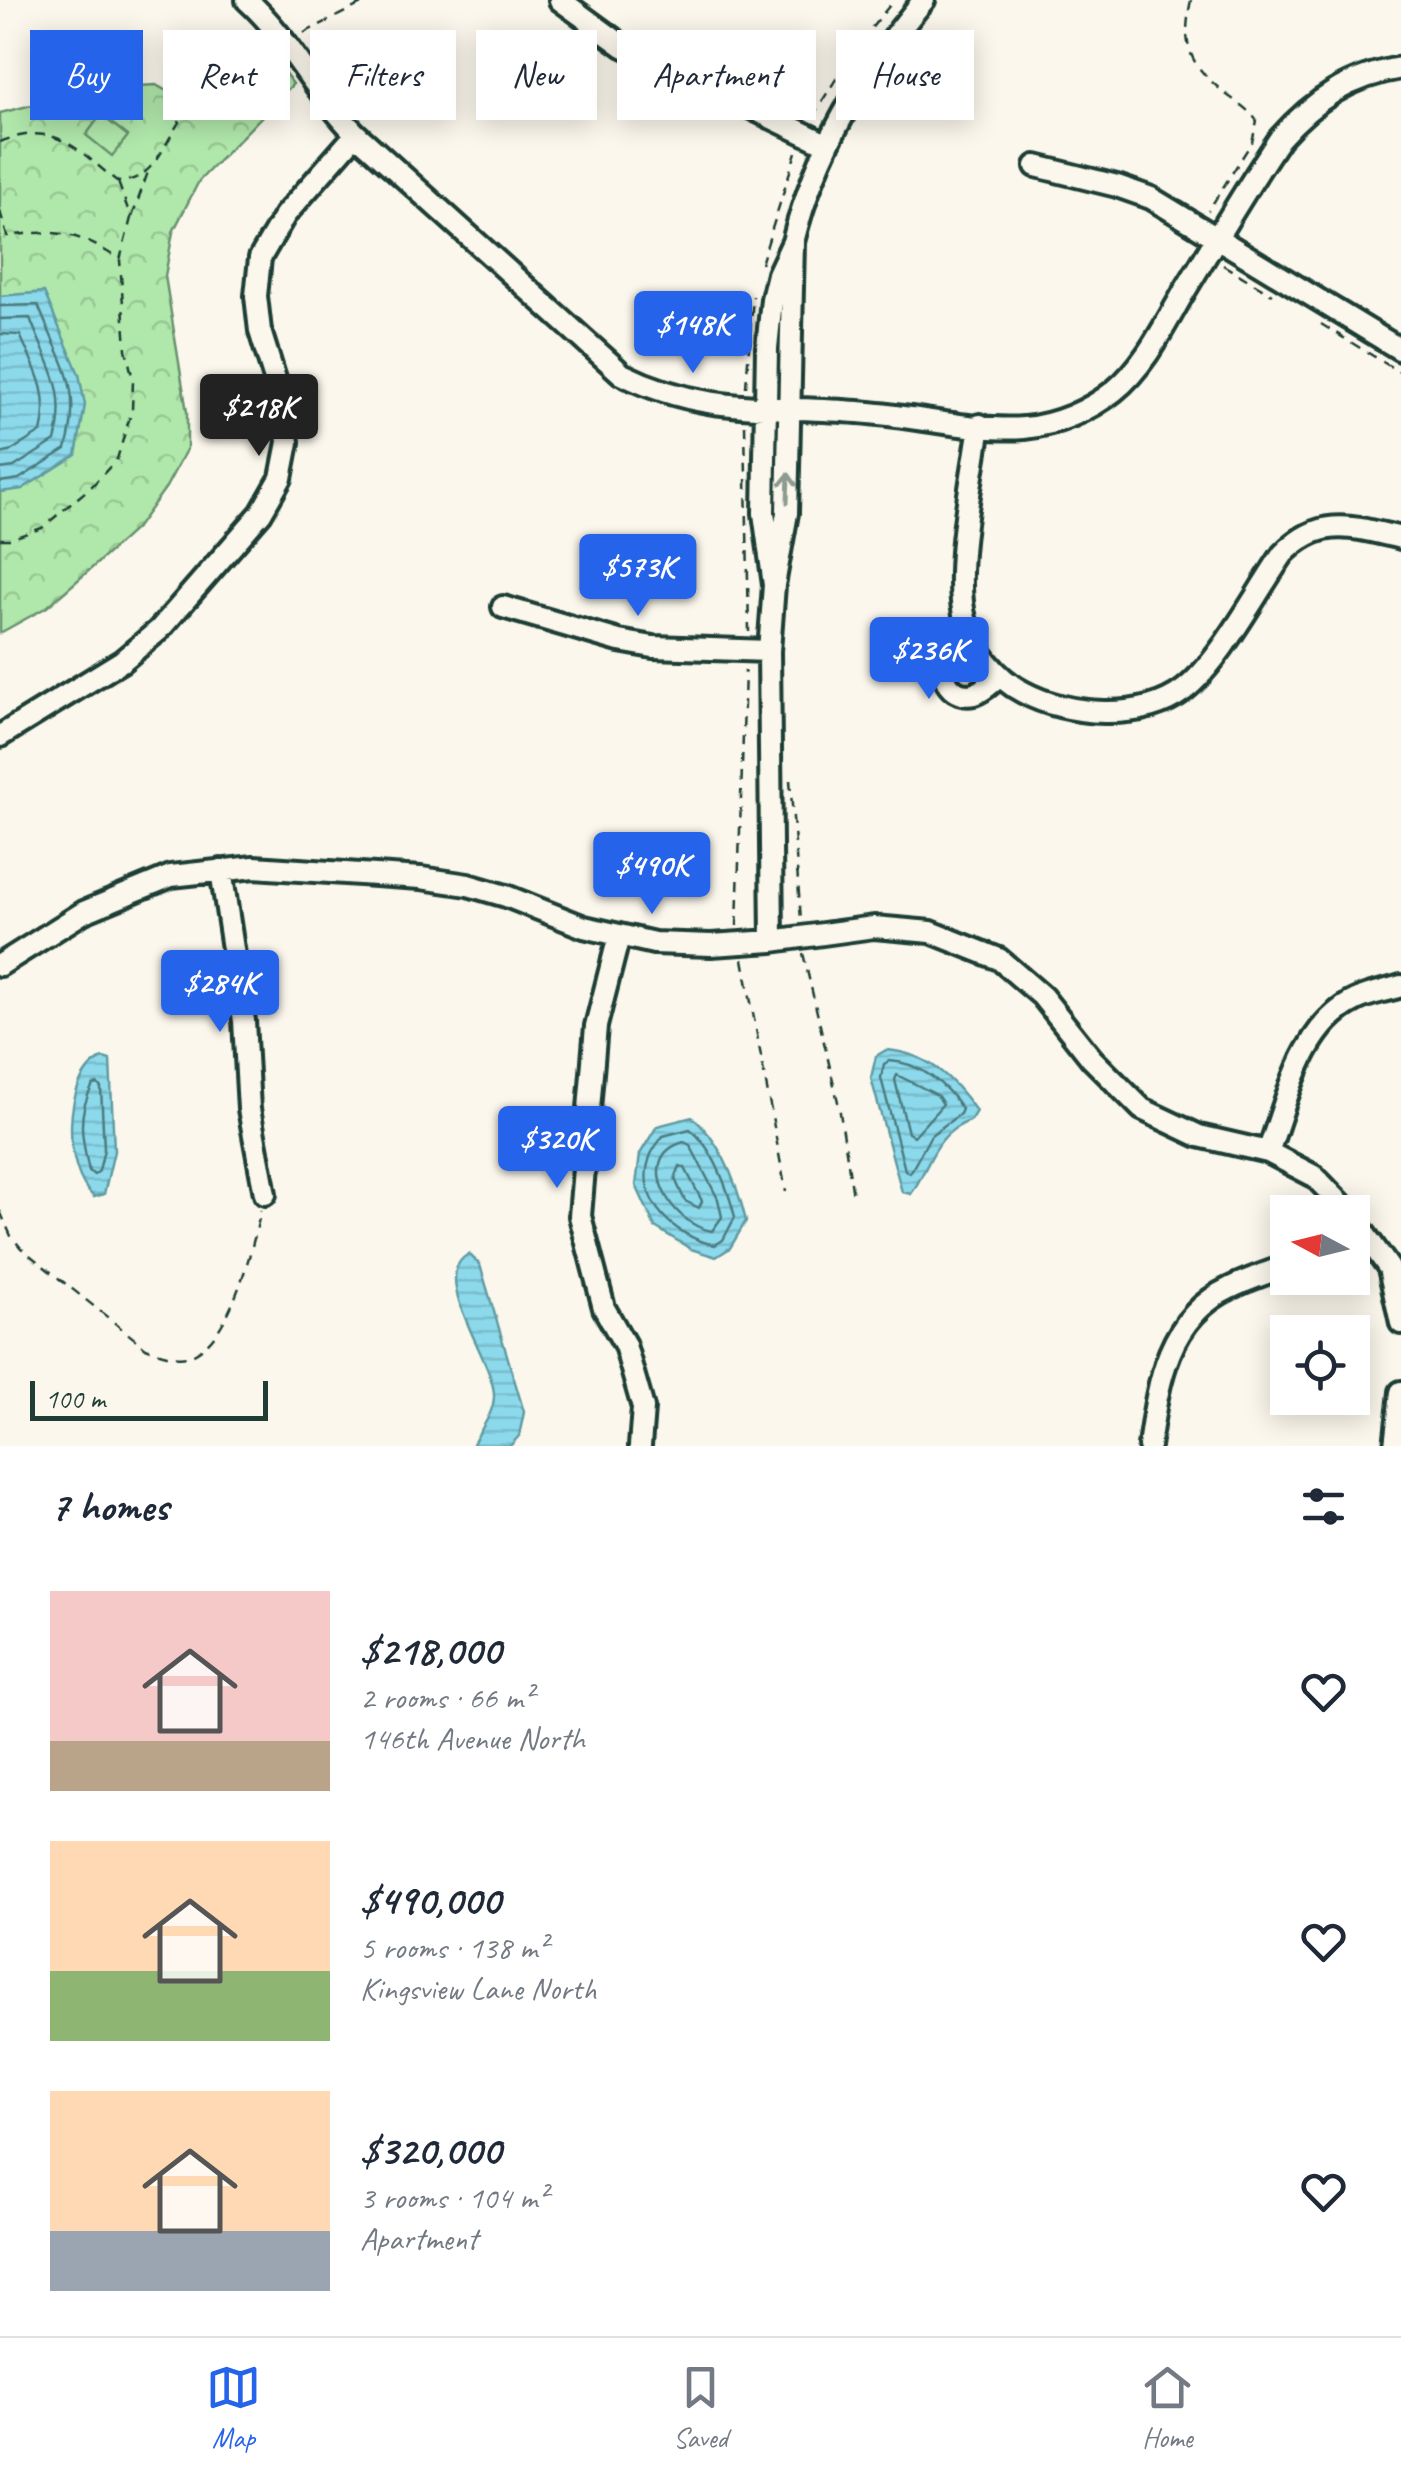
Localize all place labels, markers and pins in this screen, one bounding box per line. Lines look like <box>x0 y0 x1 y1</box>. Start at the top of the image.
pin: $148K <box>623 291 763 376</box>
pin: $218K <box>189 374 329 459</box>
pin: $573K <box>568 534 708 619</box>
pin: $236K <box>859 617 999 702</box>
pin: $490K <box>582 832 722 917</box>
pin: $284K <box>150 950 290 1035</box>
pin: $320K <box>487 1106 627 1191</box>

